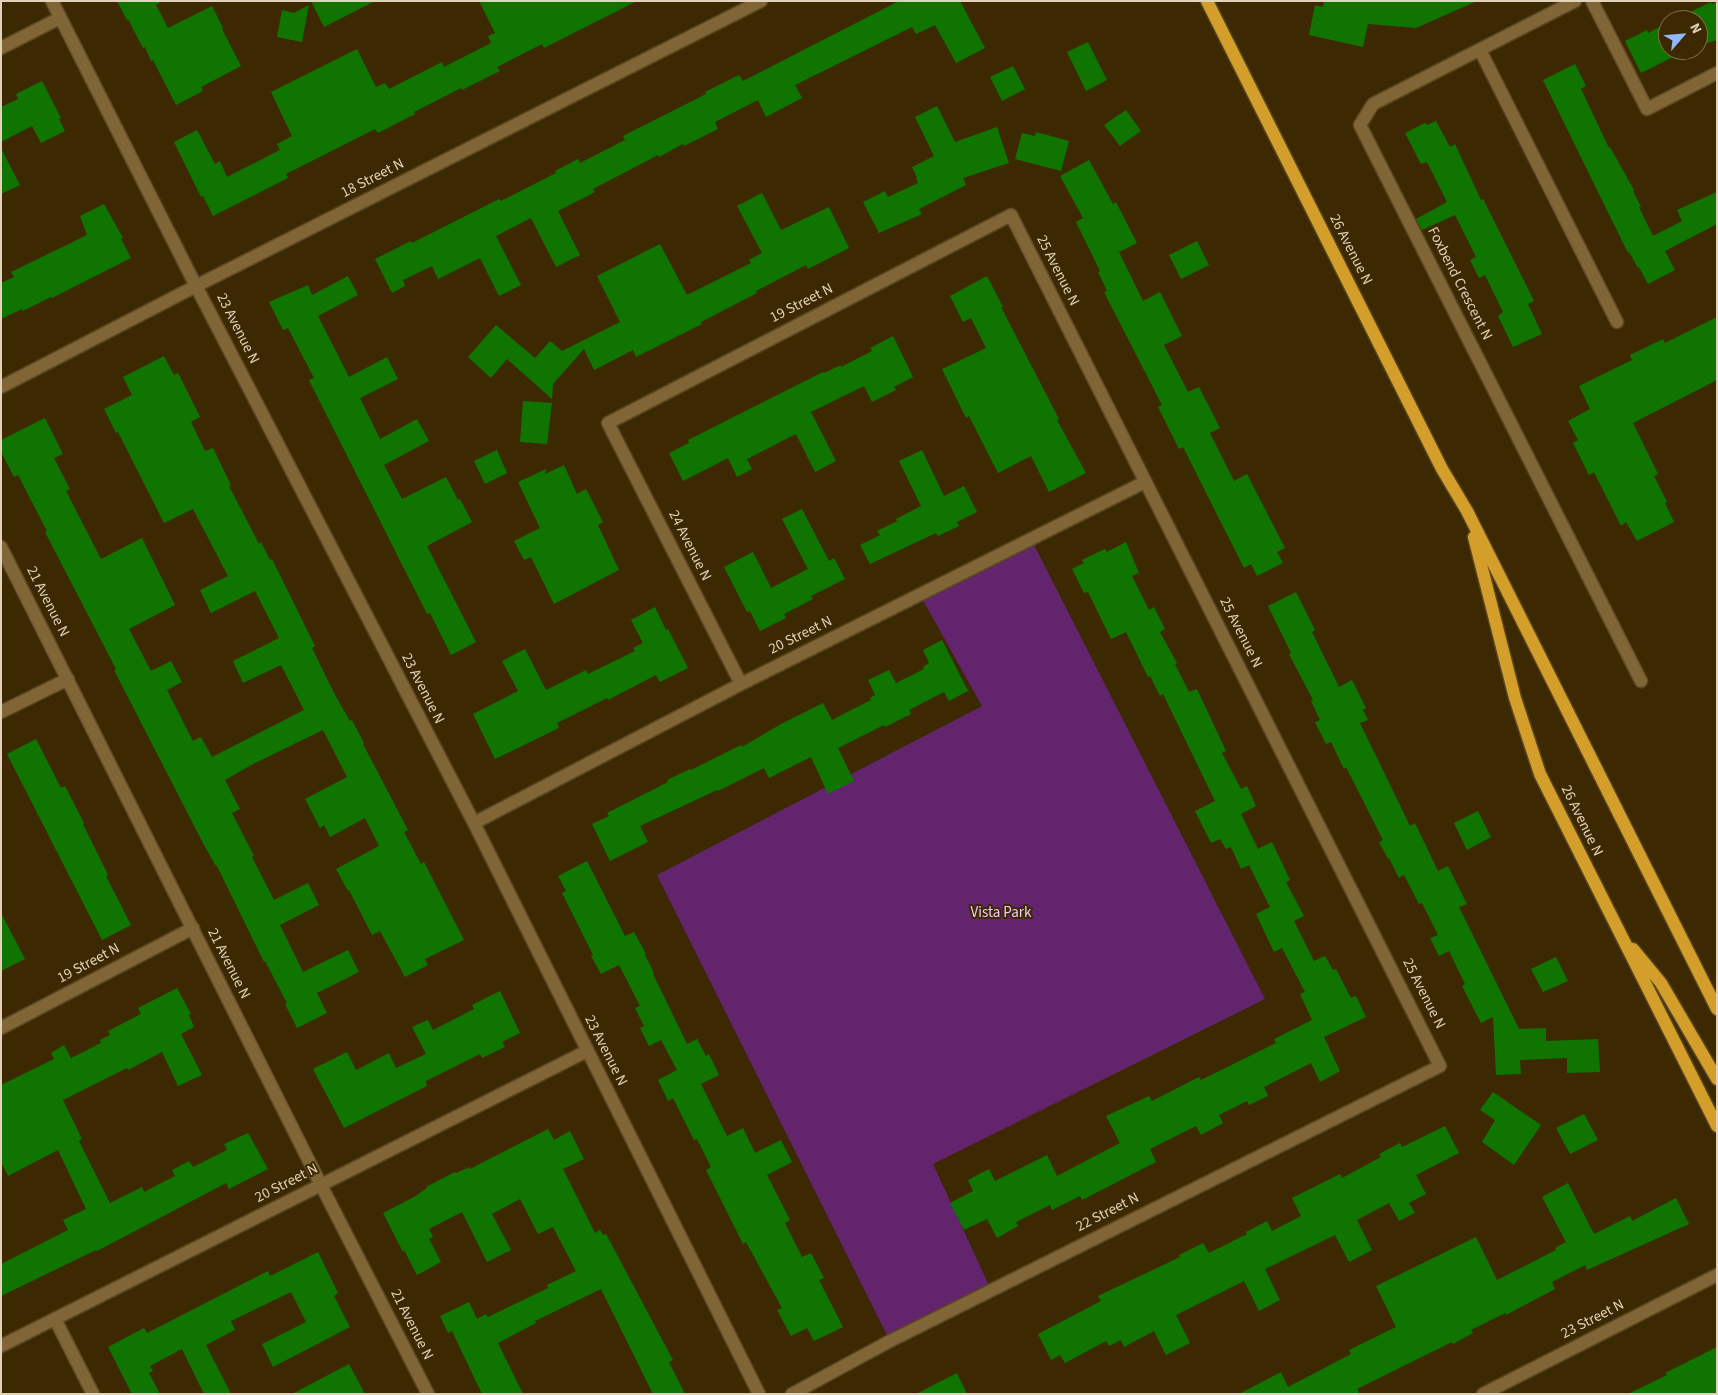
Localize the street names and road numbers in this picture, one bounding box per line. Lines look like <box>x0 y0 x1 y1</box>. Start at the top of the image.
street label: 18 Street N <box>339 156 407 202</box>
street label: 26 Avenue N <box>1325 212 1375 288</box>
street label: Foxbend Crescent N <box>1423 225 1495 343</box>
street label: 25 Avenue N <box>1032 233 1082 309</box>
street label: 19 Street N <box>768 281 836 327</box>
street label: 23 Avenue N <box>212 291 262 367</box>
street label: 24 Avenue N <box>664 508 714 584</box>
street label: 21 Avenue N <box>22 564 72 640</box>
street label: 25 Avenue N <box>1215 595 1265 671</box>
street label: 20 Street N <box>766 613 836 659</box>
street label: 23 Avenue N <box>397 651 447 727</box>
street label: 26 Avenue N <box>1556 783 1606 859</box>
street label: 21 Avenue N <box>203 926 253 1002</box>
street label: 19 Street N <box>55 940 123 988</box>
street label: 25 Avenue N <box>1398 956 1448 1032</box>
street label: 23 Avenue N <box>580 1013 630 1089</box>
street label: 20 Street N <box>253 1161 321 1207</box>
street label: 22 Street N <box>1074 1190 1142 1236</box>
street label: 21 Avenue N <box>386 1287 436 1363</box>
street label: 23 Street N <box>1559 1297 1627 1343</box>

